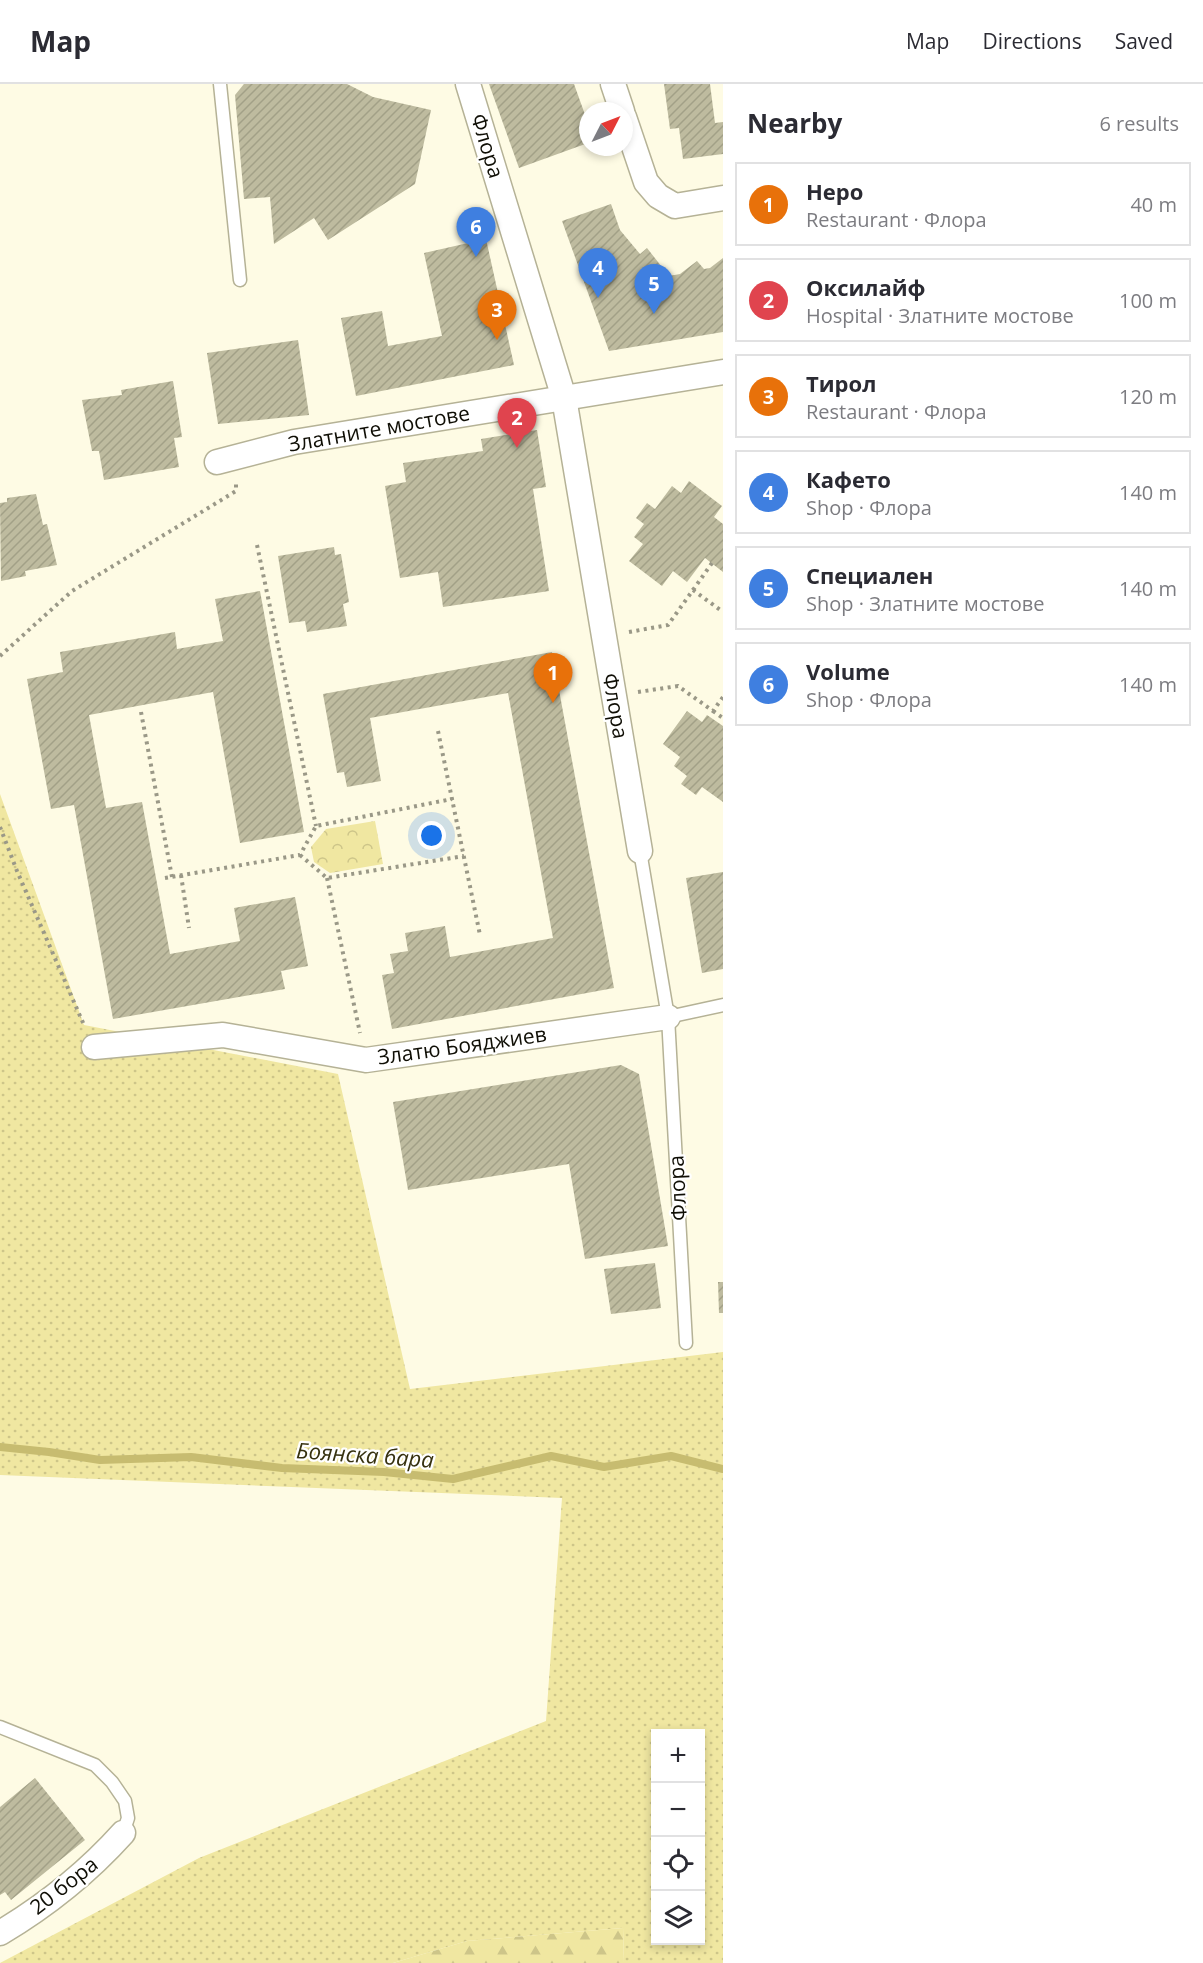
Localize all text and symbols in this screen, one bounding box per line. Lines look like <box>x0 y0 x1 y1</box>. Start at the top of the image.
text: Map <box>30 22 91 60</box>
text: Map <box>906 27 949 55</box>
text: Directions <box>982 27 1082 55</box>
text: Saved <box>1115 27 1173 55</box>
north arrow <box>579 102 633 156</box>
text: Nearby <box>747 105 842 141</box>
street label: Флора <box>465 110 511 181</box>
text: 6 results <box>1099 110 1179 137</box>
text: Неро <box>806 176 863 206</box>
text: 1 <box>763 191 774 218</box>
text: 40 m <box>1130 191 1177 218</box>
text: Restaurant · Флора <box>806 206 987 233</box>
pin: 6 <box>456 208 496 257</box>
pin: 4 <box>578 248 618 298</box>
pin: 5 <box>634 264 674 314</box>
text: Оксилайф <box>806 272 926 302</box>
text: 2 <box>763 287 774 314</box>
text: 100 m <box>1119 287 1177 314</box>
pin: 3 <box>478 290 516 340</box>
text: Hospital · Златните мостове <box>806 302 1074 329</box>
text: Тирол <box>806 368 876 398</box>
text: 3 <box>763 383 774 410</box>
text: 120 m <box>1119 383 1177 410</box>
street label: Златните мостове <box>286 398 472 458</box>
pin: 2 <box>498 398 536 448</box>
text: Restaurant · Флора <box>806 398 987 425</box>
text: Кафето <box>806 464 891 494</box>
text: 4 <box>763 479 774 506</box>
text: 140 m <box>1119 479 1177 506</box>
text: Shop · Флора <box>806 494 932 521</box>
text: Специален <box>806 560 933 590</box>
text: 5 <box>763 575 774 602</box>
text: 140 m <box>1119 575 1177 602</box>
text: Shop · Златните мостове <box>806 590 1044 617</box>
pin: 1 <box>534 654 572 703</box>
text: Volume <box>806 656 890 686</box>
street label: Флора <box>596 671 635 741</box>
text: 6 <box>763 671 774 698</box>
text: 140 m <box>1119 671 1177 698</box>
text: Shop · Флора <box>806 686 932 713</box>
your location <box>417 821 446 850</box>
street label: Златю Бояджиев <box>375 1019 548 1071</box>
street label: Флора <box>661 1154 693 1222</box>
water label: Боянска бара <box>295 1434 435 1474</box>
map controls <box>651 1729 705 1945</box>
button: + <box>651 1729 705 1783</box>
button: − <box>651 1783 705 1837</box>
button: locate <box>651 1837 705 1891</box>
street label: 20 бора <box>24 1850 103 1921</box>
button: layers <box>651 1891 705 1945</box>

